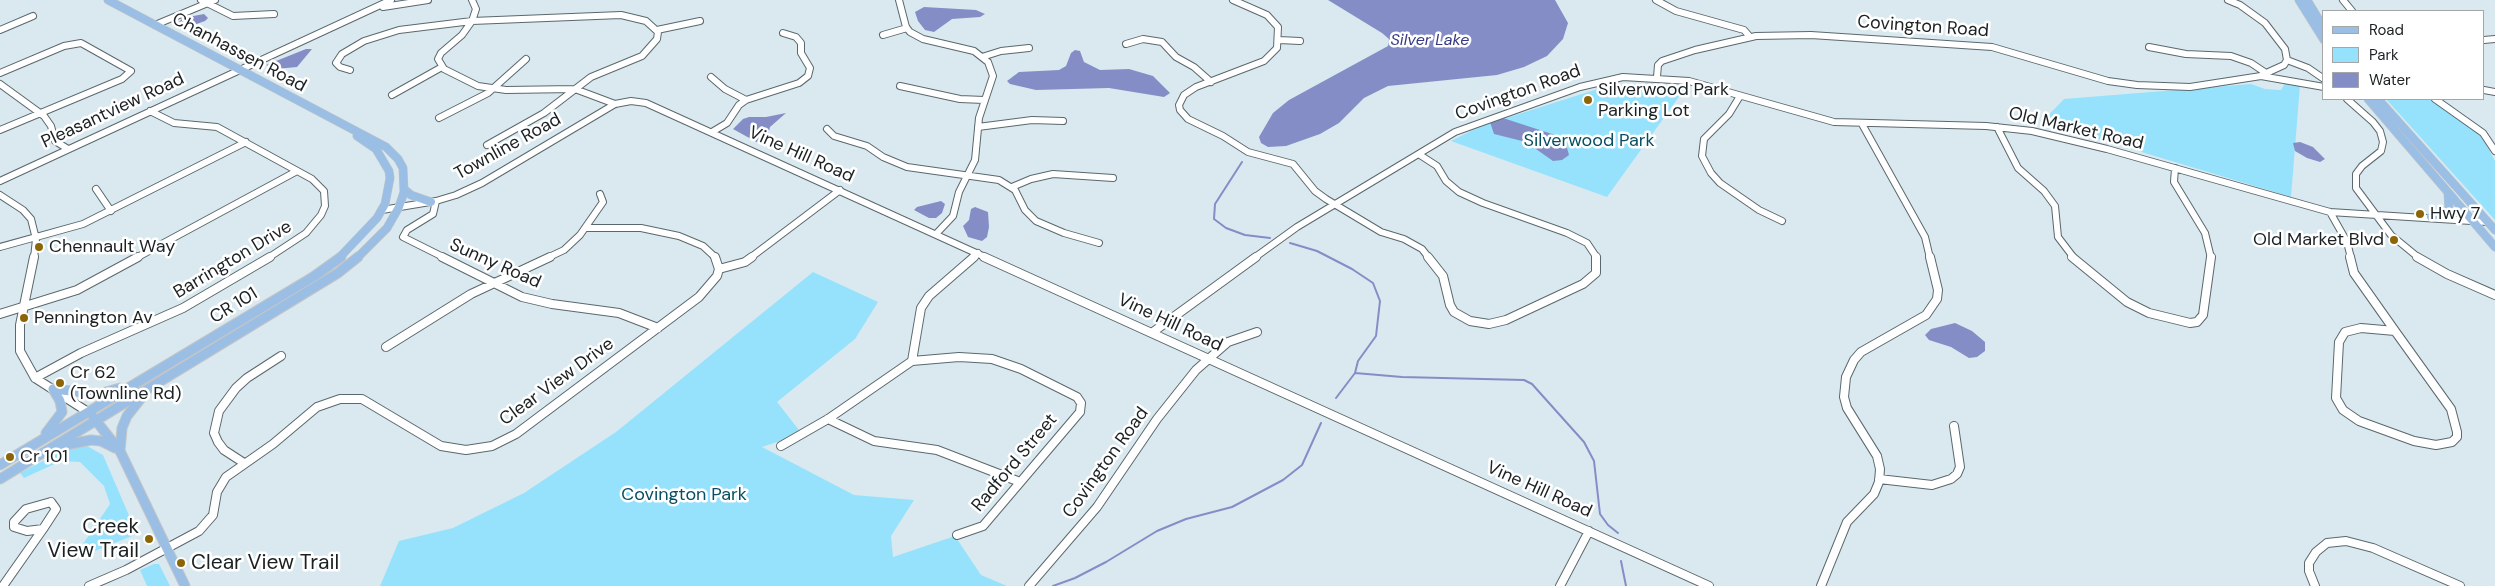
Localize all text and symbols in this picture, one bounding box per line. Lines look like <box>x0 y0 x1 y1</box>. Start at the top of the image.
street label: Chanhassen Road <box>168 9 310 97</box>
legend <box>2322 10 2485 100</box>
street label: Covington Road <box>1857 12 1989 42</box>
text: Road <box>2369 20 2404 40</box>
water label: Silver Lake <box>1391 31 1469 51</box>
text: Park <box>2369 45 2399 65</box>
street label: Covington Road <box>1452 60 1584 126</box>
street label: Pleasantview Road <box>38 69 188 153</box>
text: Water <box>2369 70 2410 90</box>
place label: Silverwood Park Parking Lot <box>1598 79 1729 122</box>
marker: Silverwood Park Parking Lot <box>1582 94 1594 106</box>
street label: Old Market Road <box>2006 103 2146 155</box>
street label: Townline Road <box>451 109 565 185</box>
street label: Vine Hill Road <box>745 122 857 188</box>
park label: Silverwood Park <box>1523 130 1655 152</box>
place label: Hwy 7 <box>2430 203 2480 225</box>
marker: Hwy 7 <box>2414 208 2426 220</box>
street label: Barrington Drive <box>170 216 296 304</box>
place label: Old Market Blvd <box>2253 229 2384 251</box>
street label: Sunny Road <box>446 234 544 294</box>
marker: Old Market Blvd <box>2388 234 2400 246</box>
place label: Chennault Way <box>49 236 175 258</box>
marker: Chennault Way <box>33 241 45 253</box>
street label: CR 101 <box>206 283 262 329</box>
street label: Vine Hill Road <box>1114 289 1226 357</box>
place label: Pennington Av <box>34 307 153 329</box>
marker: Pennington Av <box>18 312 30 324</box>
street label: Clear View Drive <box>496 333 618 431</box>
place label: Cr 62 (Townline Rd) <box>70 362 181 404</box>
marker: Cr 62 (Townline Rd) <box>54 377 66 389</box>
street label: Covington Road <box>1059 403 1153 523</box>
street label: Radford Street <box>968 410 1062 516</box>
place label: Cr 101 <box>20 446 68 468</box>
marker: Cr 101 <box>4 451 16 463</box>
street label: Vine Hill Road <box>1483 457 1595 523</box>
park label: Covington Park <box>621 484 747 506</box>
place label: Creek View Trail <box>47 514 139 564</box>
marker: Creek View Trail <box>143 533 155 545</box>
place label: Clear View Trail <box>191 550 339 576</box>
marker: Clear View Trail <box>175 557 187 569</box>

